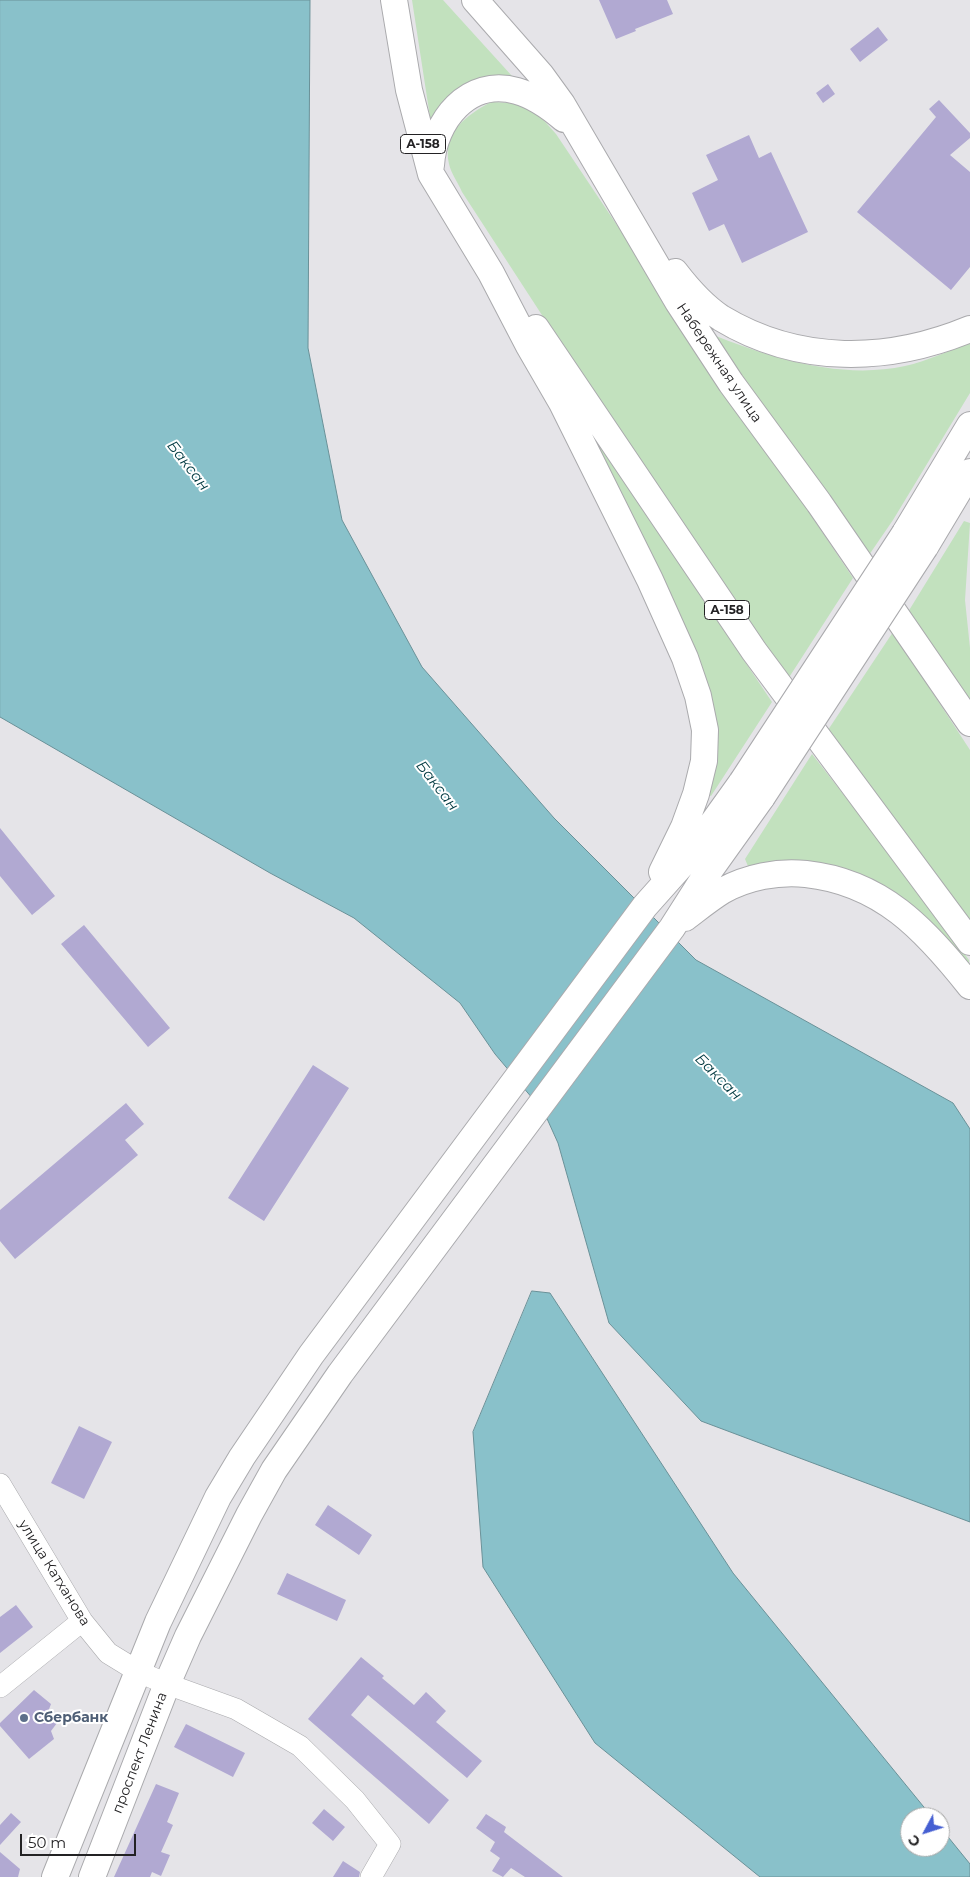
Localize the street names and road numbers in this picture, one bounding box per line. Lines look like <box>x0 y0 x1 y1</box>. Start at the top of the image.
road number: А-158 <box>400 134 446 154</box>
street label: Набережная улица <box>673 300 765 426</box>
road number: А-158 <box>704 600 750 620</box>
street label: улица Катханова <box>15 1517 93 1629</box>
street label: проспект Ленина <box>109 1690 171 1816</box>

